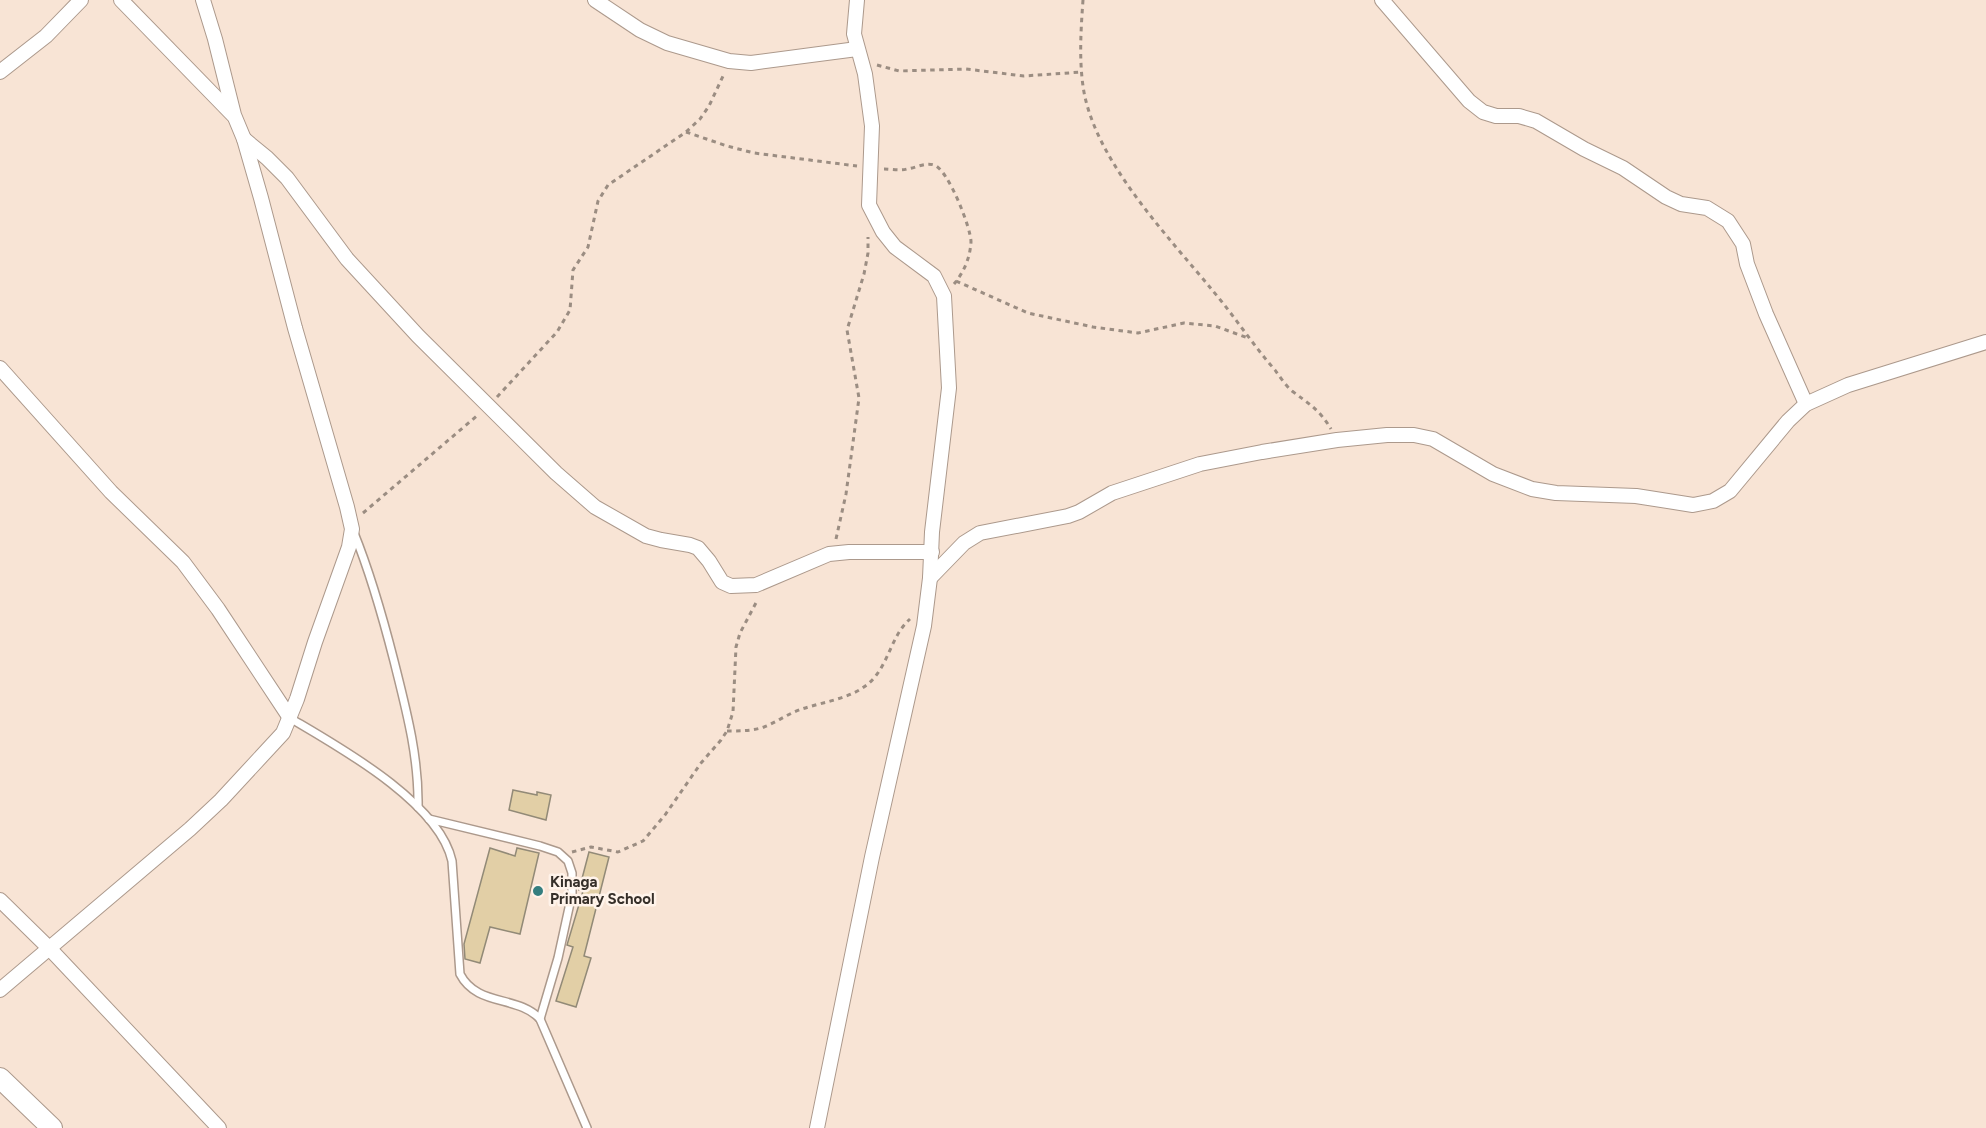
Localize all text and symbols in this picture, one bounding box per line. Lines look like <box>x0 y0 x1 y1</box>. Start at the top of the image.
place label: Kinaga Primary School <box>550 873 655 908</box>
marker: Kinaga Primary School <box>531 884 545 898</box>

